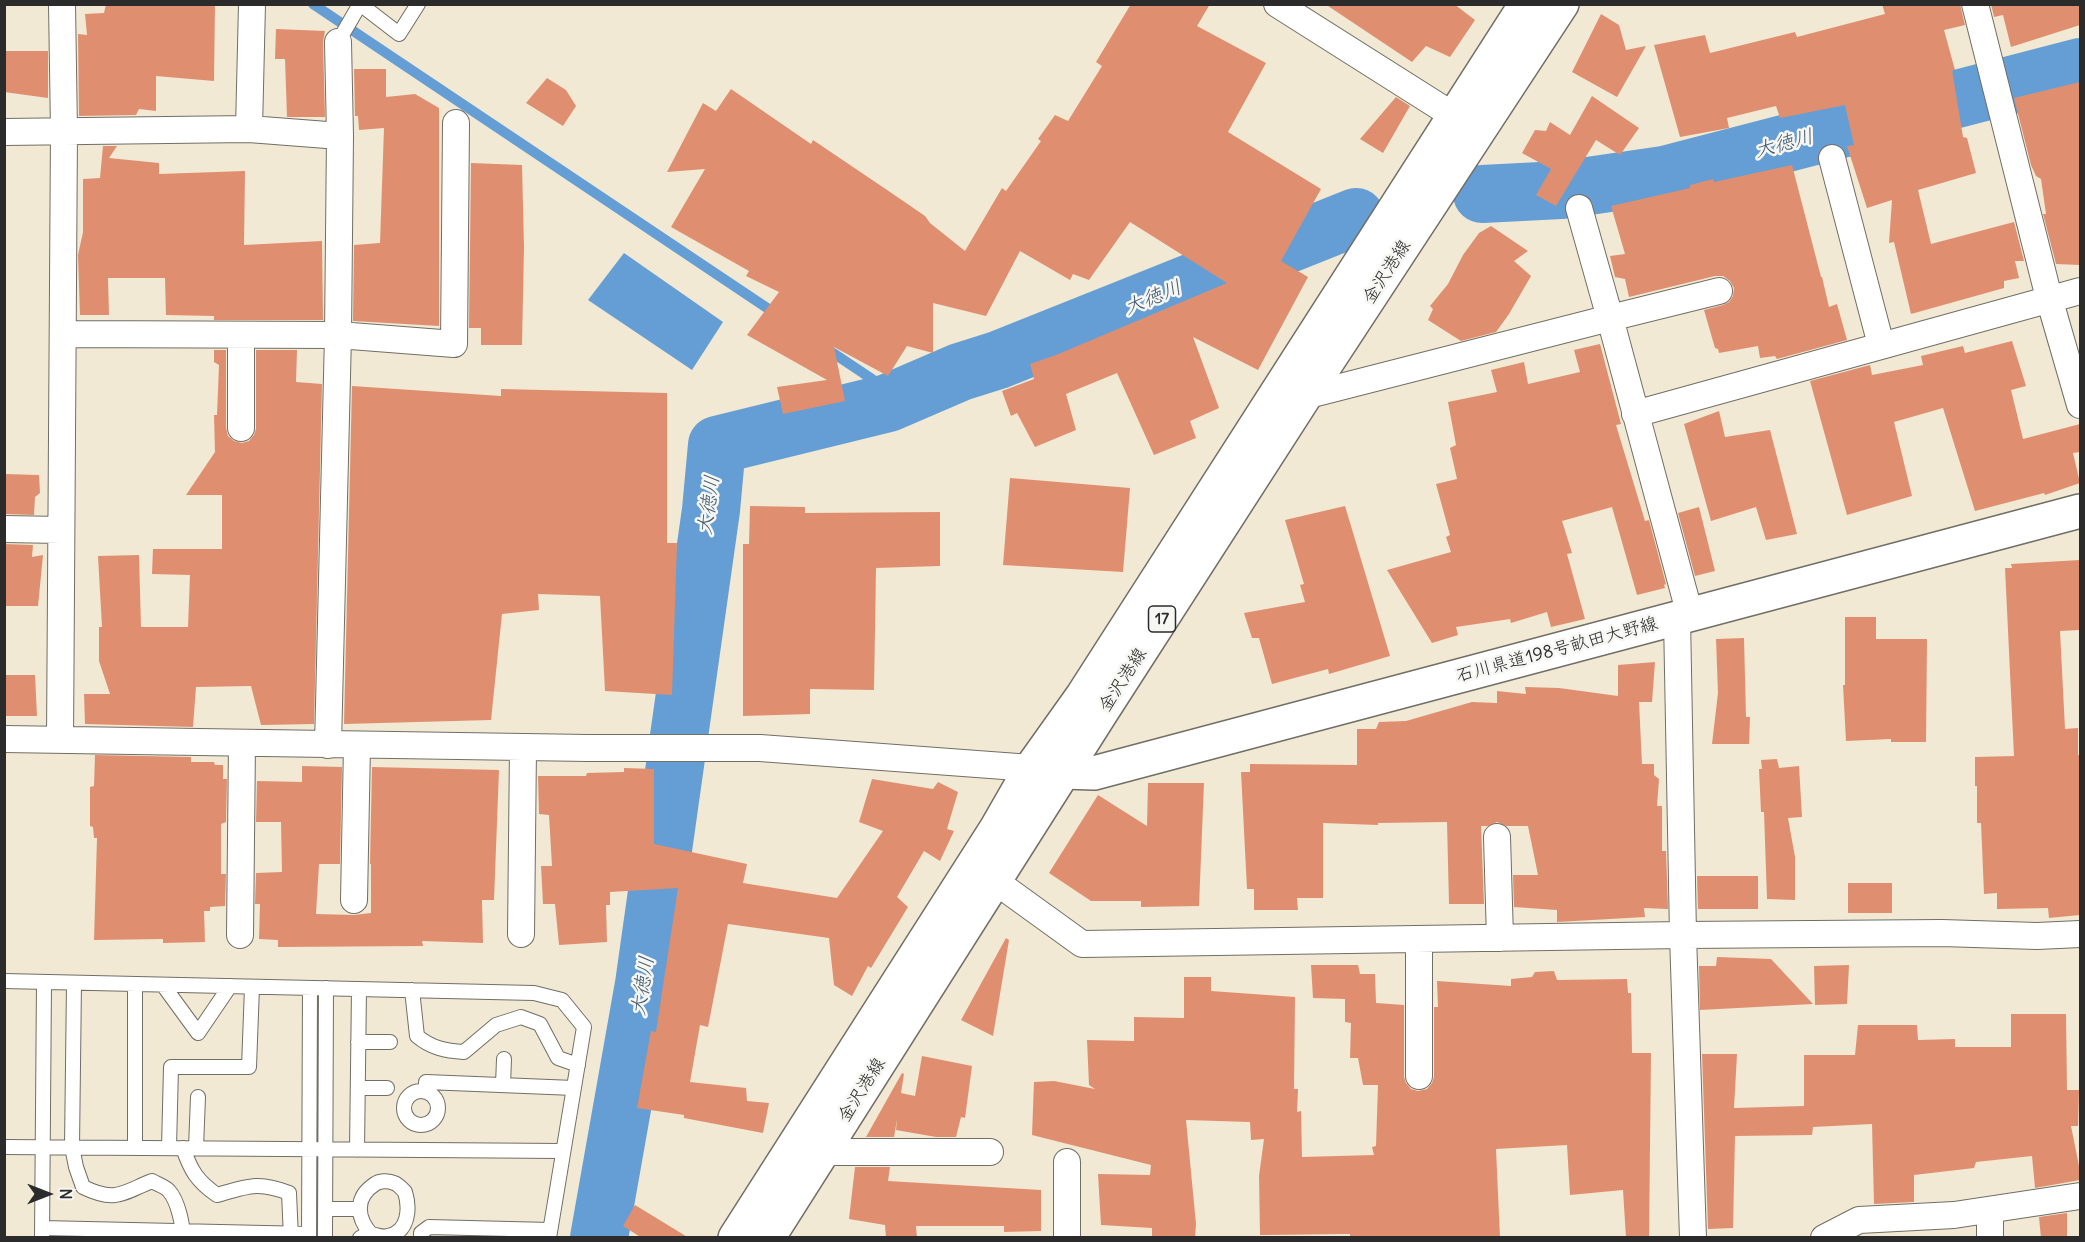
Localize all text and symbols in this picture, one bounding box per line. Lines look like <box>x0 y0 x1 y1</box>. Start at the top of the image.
water label: 大徳川 <box>1752 125 1816 163</box>
street label: 金沢港線 <box>1358 236 1416 308</box>
water label: 大徳川 <box>1121 276 1185 320</box>
water label: 大徳川 <box>693 474 725 536</box>
road number: 17 <box>1148 606 1176 632</box>
street label: 石川県道198号畝田大野線 <box>1454 613 1660 687</box>
street label: 金沢港線 <box>1094 644 1152 716</box>
water label: 大徳川 <box>626 954 660 1018</box>
street label: 金沢港線 <box>834 1054 890 1126</box>
north arrow <box>18 1164 78 1224</box>
text: N <box>56 1188 76 1200</box>

